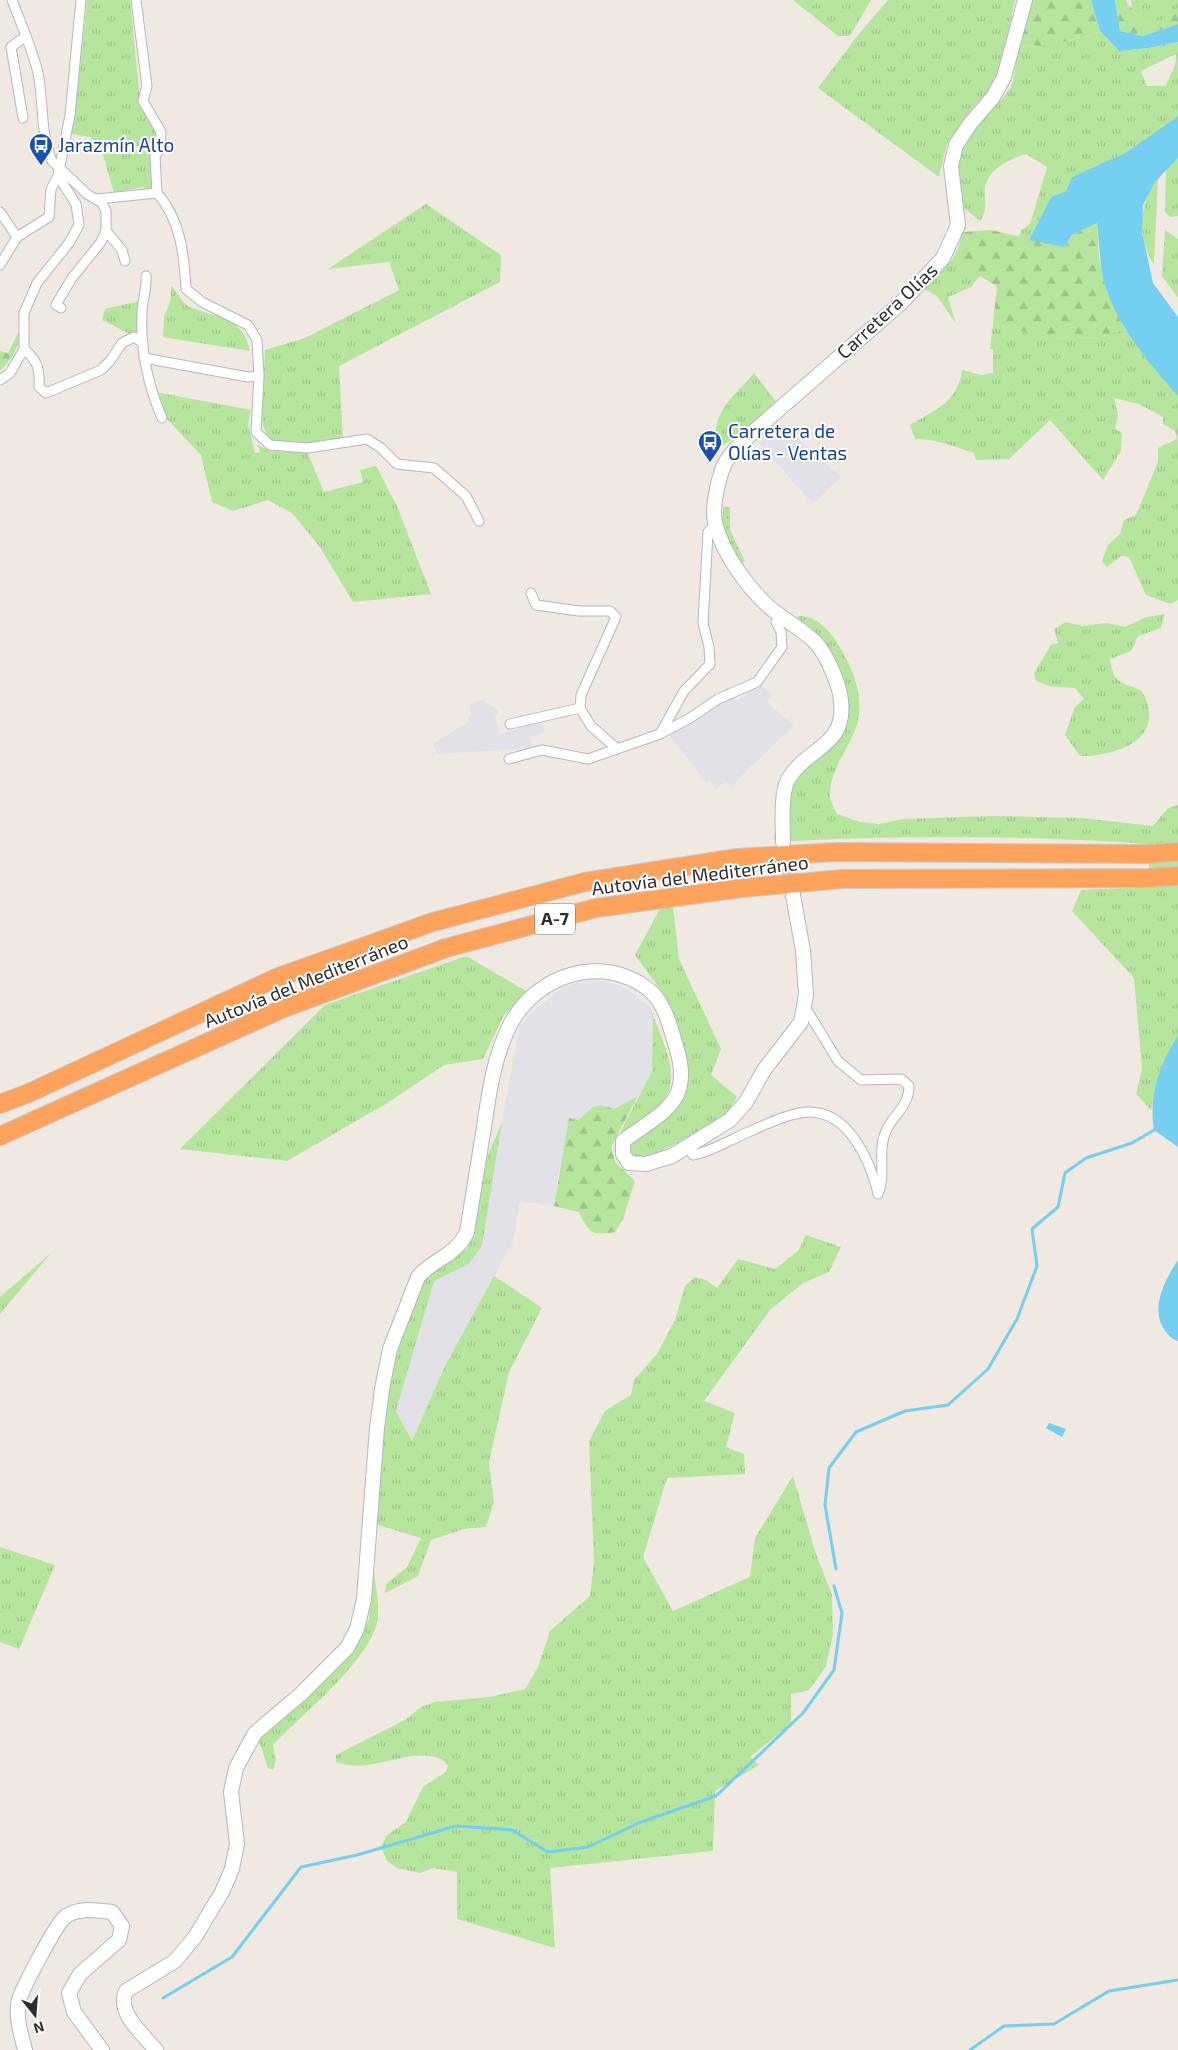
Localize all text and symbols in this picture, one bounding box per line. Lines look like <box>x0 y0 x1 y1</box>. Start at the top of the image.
bus stop icon: Jarazmín Alto <box>28 132 54 166</box>
place label: Jarazmín Alto <box>58 133 174 156</box>
street label: Carretera Olías <box>832 258 942 363</box>
place label: Carretera de Olías - Ventas <box>728 419 847 464</box>
bus stop icon: Carretera de Olías - Ventas <box>697 429 723 463</box>
street label: Autovía del Mediterráneo <box>590 850 810 899</box>
road number: A-7 <box>535 904 575 934</box>
street label: Autovía del Mediterráneo <box>200 929 411 1032</box>
north arrow <box>10 1990 60 2040</box>
text: N <box>32 2018 46 2038</box>

